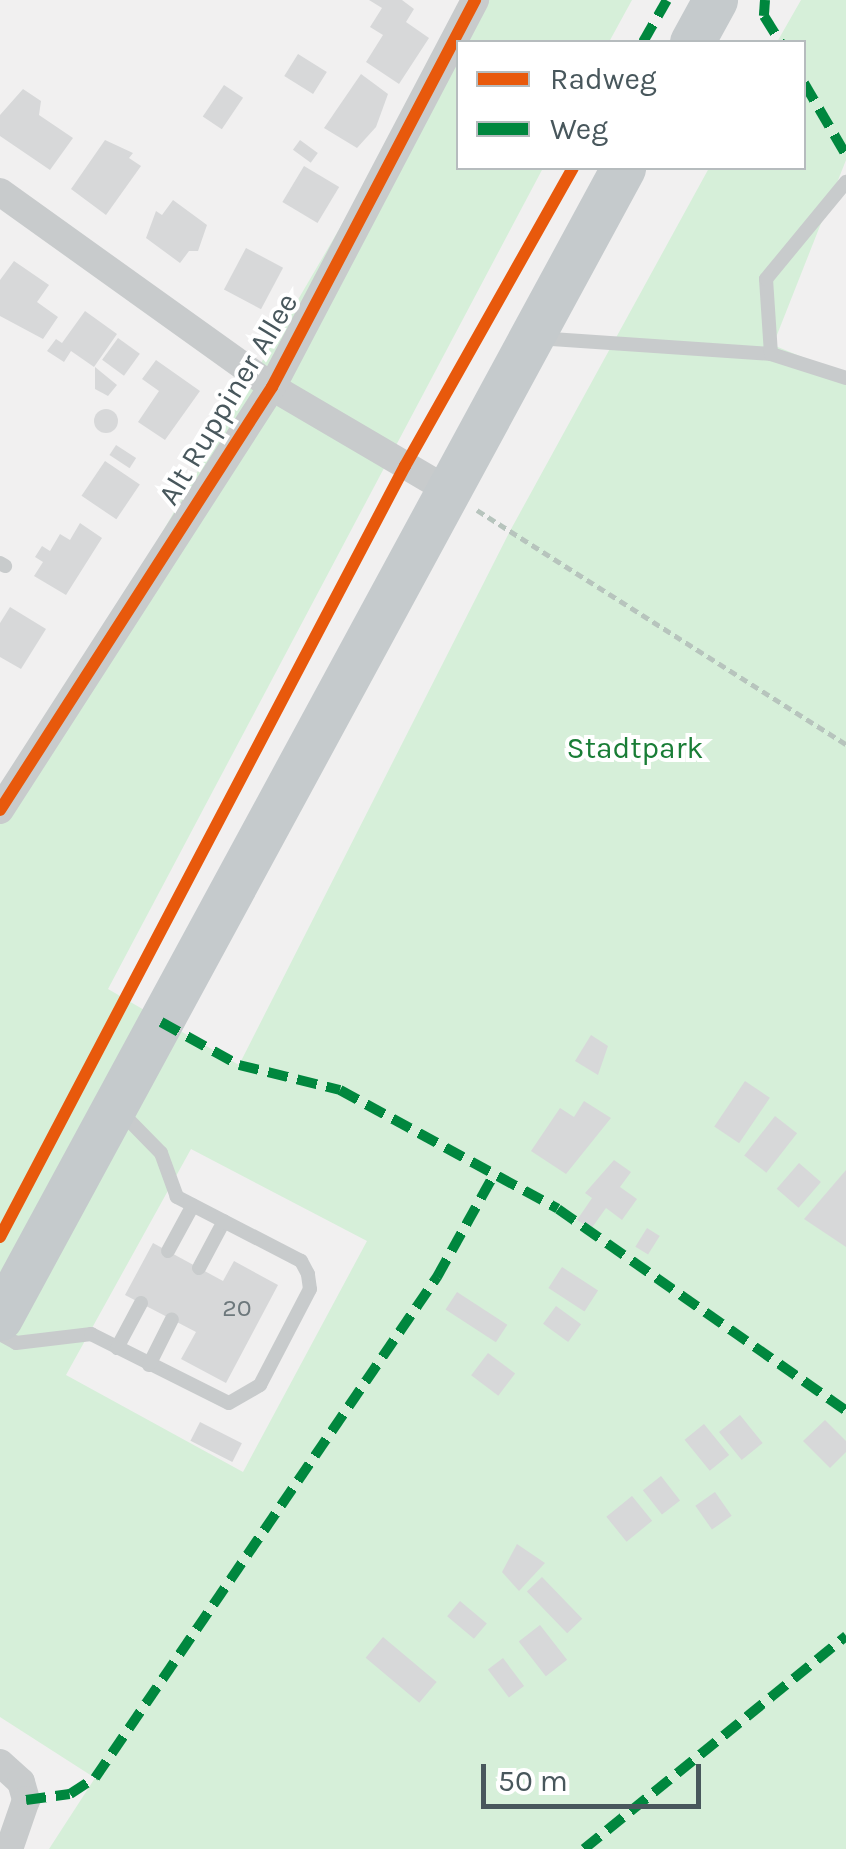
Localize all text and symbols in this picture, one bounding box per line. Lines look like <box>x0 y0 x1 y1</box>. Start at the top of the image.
legend <box>456 40 806 170</box>
text: Radweg <box>550 61 657 97</box>
text: Weg <box>550 111 608 147</box>
street label: Alt Ruppiner Allee <box>151 286 305 512</box>
park label: Stadtpark <box>567 730 703 766</box>
house number: 20 <box>222 1293 252 1323</box>
scale bar <box>486 1744 706 1806</box>
text: 50 m <box>498 1763 568 1799</box>

